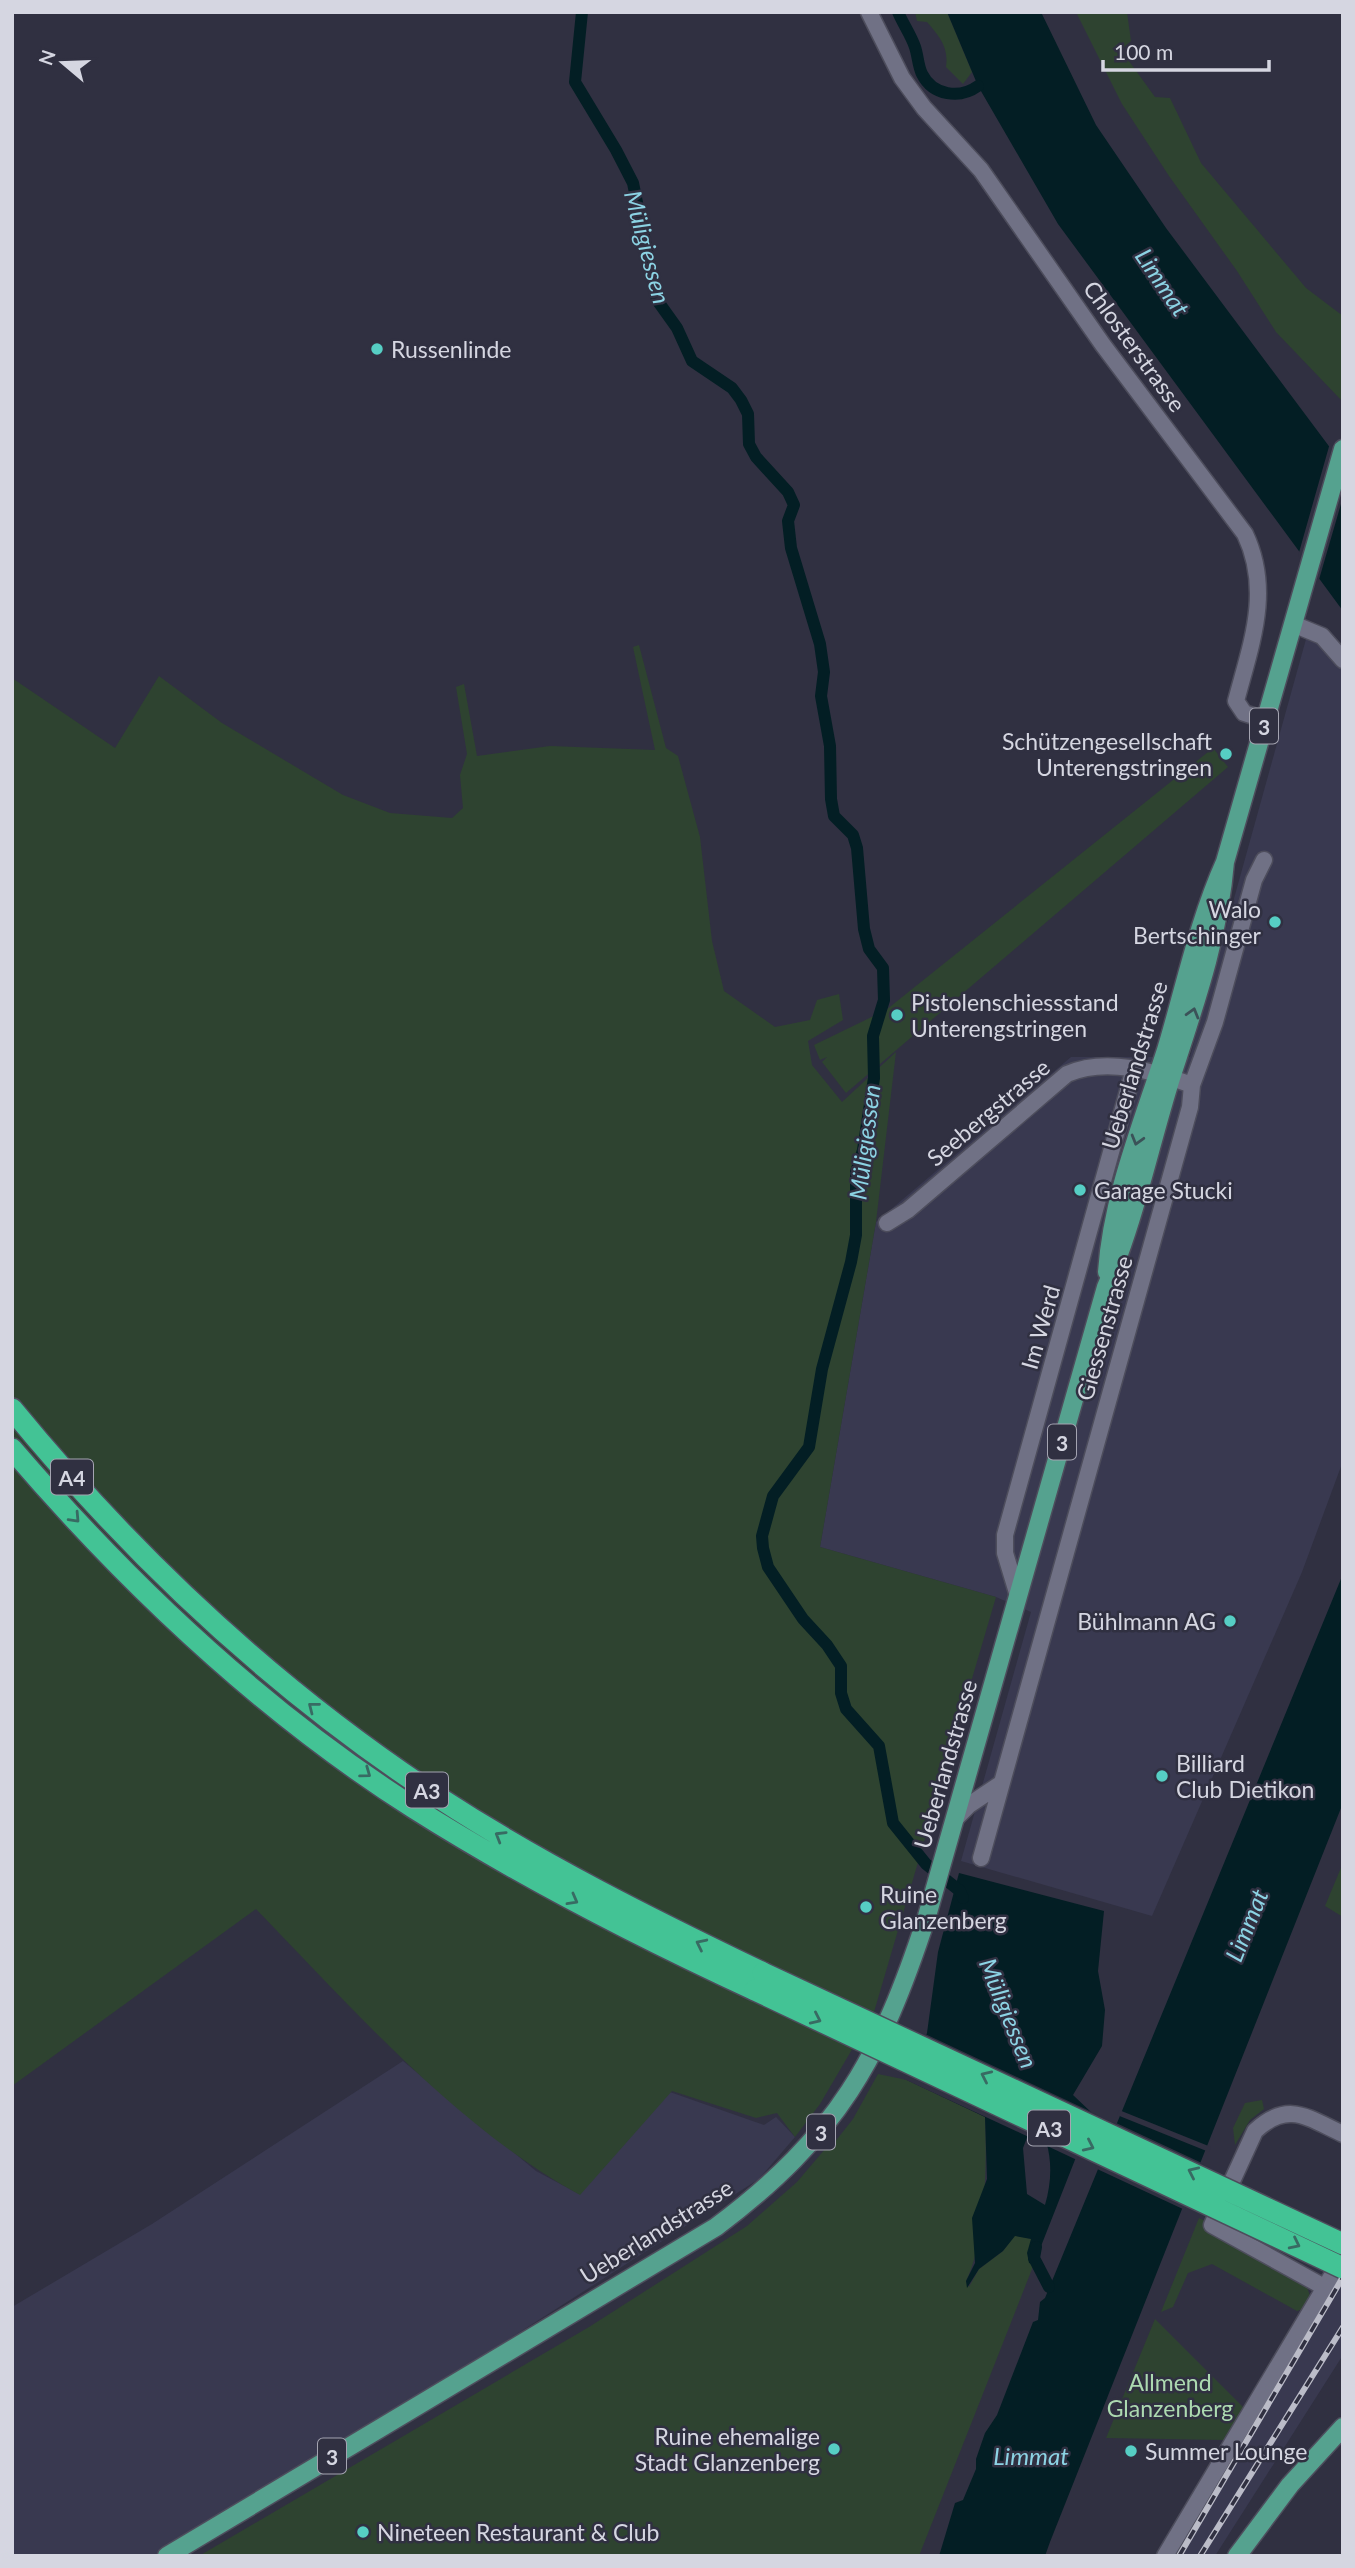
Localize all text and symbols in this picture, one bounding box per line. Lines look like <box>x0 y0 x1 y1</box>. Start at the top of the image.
north arrow <box>28 28 98 98</box>
scale bar <box>1103 28 1269 72</box>
text: 100 m <box>1114 39 1173 64</box>
text: N <box>33 47 60 68</box>
water label: Müligiessen <box>619 187 677 307</box>
water label: Limmat <box>1130 243 1196 322</box>
street label: Chlosterstrasse <box>1078 275 1192 417</box>
place label: Russenlinde <box>391 335 511 363</box>
marker: Russenlinde <box>369 341 385 357</box>
road number: 3 <box>1250 708 1278 744</box>
place label: Schützengesellschaft Unterengstringen <box>1002 727 1212 781</box>
marker: Schützengesellschaft Unterengstringen <box>1218 746 1234 762</box>
place label: Walo Bertschinger <box>1133 895 1262 949</box>
marker: Walo Bertschinger <box>1267 914 1283 930</box>
street label: Ueberlandstrasse <box>1095 977 1173 1153</box>
place label: Pistolenschiessstand Unterengstringen <box>911 988 1119 1042</box>
marker: Pistolenschiessstand Unterengstringen <box>889 1007 905 1023</box>
one-way arrow <box>1184 1008 1199 1020</box>
street label: Seebergstrasse <box>921 1053 1055 1171</box>
water label: Müligiessen <box>843 1083 885 1201</box>
one-way arrow <box>1131 1133 1145 1145</box>
place label: Garage Stucki <box>1094 1176 1233 1204</box>
marker: Garage Stucki <box>1072 1182 1088 1198</box>
street label: Giessenstrasse <box>1070 1252 1138 1404</box>
street label: Im Werd <box>1015 1282 1065 1372</box>
road number: 3 <box>1048 1424 1076 1460</box>
road number: A4 <box>51 1460 93 1494</box>
one-way arrow <box>66 1510 79 1523</box>
place label: Bühlmann AG <box>1077 1607 1216 1635</box>
marker: Bühlmann AG <box>1222 1613 1238 1629</box>
street label: Ueberlandstrasse <box>907 1676 983 1852</box>
one-way arrow <box>309 1703 321 1716</box>
place label: Billiard Club Dietikon <box>1176 1749 1314 1803</box>
one-way arrow <box>358 1765 371 1778</box>
marker: Billiard Club Dietikon <box>1154 1768 1170 1784</box>
road number: A3 <box>406 1772 448 1808</box>
one-way arrow <box>495 1832 508 1845</box>
place label: Ruine Glanzenberg <box>880 1880 1007 1934</box>
water label: Limmat <box>1218 1884 1274 1965</box>
one-way arrow <box>566 1892 578 1905</box>
marker: Ruine Glanzenberg <box>858 1899 874 1915</box>
one-way arrow <box>696 1938 708 1952</box>
water label: Müligiessen <box>974 1954 1044 2072</box>
one-way arrow <box>809 2011 821 2025</box>
one-way arrow <box>981 2070 994 2084</box>
road number: A3 <box>1028 2110 1070 2146</box>
road number: 3 <box>807 2114 835 2150</box>
one-way arrow <box>1082 2138 1094 2152</box>
one-way arrow <box>1188 2166 1200 2180</box>
street label: Ueberlandstrasse <box>575 2173 737 2289</box>
one-way arrow <box>1288 2235 1300 2249</box>
park label: Allmend Glanzenberg <box>1107 2368 1233 2422</box>
place label: Ruine ehemalige Stadt Glanzenberg <box>635 2422 820 2476</box>
place label: Summer Lounge <box>1145 2437 1307 2465</box>
road number: 3 <box>318 2438 346 2474</box>
marker: Ruine ehemalige Stadt Glanzenberg <box>826 2441 842 2457</box>
water label: Limmat <box>993 2441 1069 2470</box>
marker: Summer Lounge <box>1123 2443 1139 2459</box>
place label: Nineteen Restaurant & Club <box>377 2518 659 2546</box>
marker: Nineteen Restaurant & Club <box>355 2524 371 2540</box>

